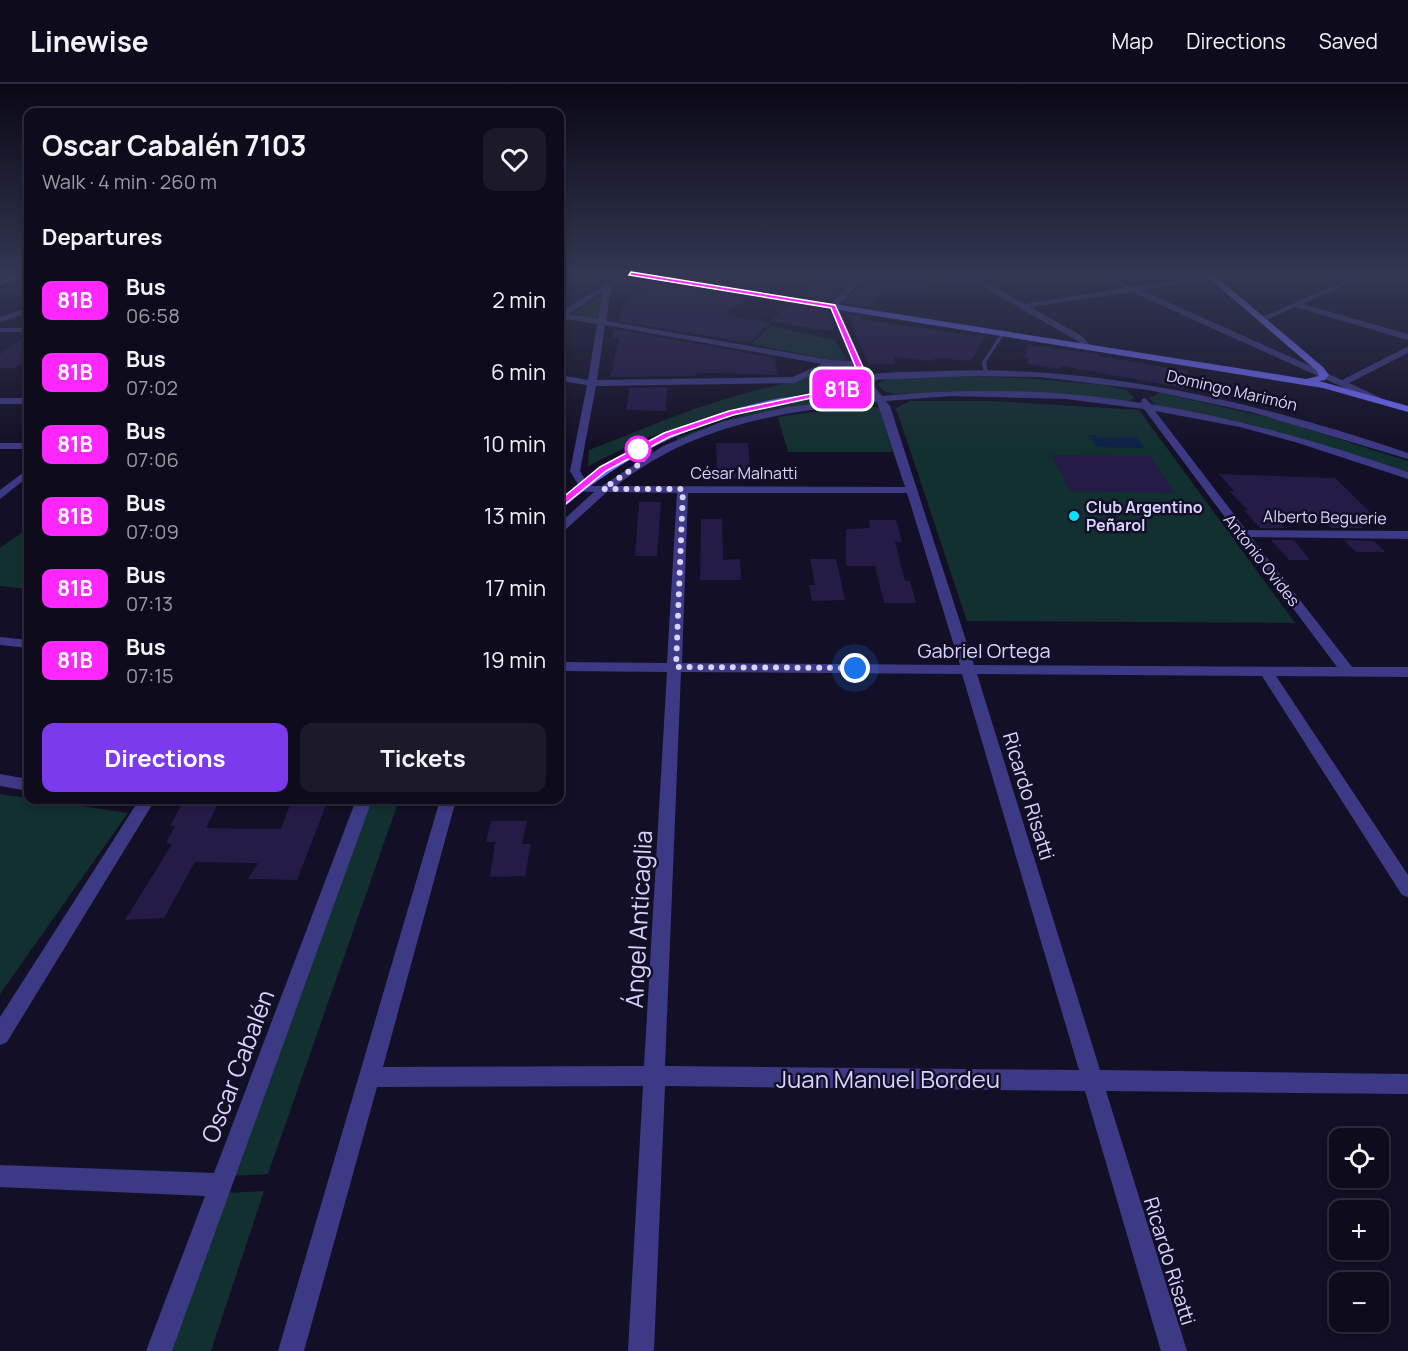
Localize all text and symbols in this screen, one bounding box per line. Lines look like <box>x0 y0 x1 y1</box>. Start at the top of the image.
text: Linewise <box>30 22 149 60</box>
text: Map <box>1112 27 1153 55</box>
text: Directions <box>1186 27 1286 55</box>
text: Saved <box>1319 27 1378 55</box>
text: Oscar Cabalén 7103 <box>42 126 306 164</box>
button: heart <box>483 128 546 191</box>
text: Walk · 4 min · 260 m <box>42 168 217 195</box>
text: Departures <box>42 222 162 252</box>
text: Bus <box>126 272 166 302</box>
text: 2 min <box>492 285 546 315</box>
text: 81B <box>57 286 93 314</box>
text: 06:58 <box>126 302 180 329</box>
text: Bus <box>126 344 166 374</box>
text: 6 min <box>491 357 546 387</box>
text: 81B <box>57 358 93 386</box>
street label: Domingo Marimón <box>1164 364 1300 416</box>
line badge: 81B <box>808 370 876 408</box>
text: 07:02 <box>126 374 178 401</box>
text: 81B <box>824 375 860 403</box>
text: Bus <box>126 416 166 446</box>
text: 10 min <box>483 429 546 459</box>
text: 81B <box>57 430 93 458</box>
unlabelled marker <box>625 436 651 462</box>
text: 07:06 <box>126 446 179 473</box>
street label: César Malnatti <box>690 462 798 484</box>
text: Bus <box>126 488 166 518</box>
place label: Club Argentino Peñarol <box>1086 496 1203 536</box>
text: 13 min <box>484 501 546 531</box>
text: 81B <box>57 502 93 530</box>
street label: Alberto Beguerie <box>1263 505 1387 529</box>
marker: Club Argentino Peñarol <box>1067 509 1081 523</box>
street label: Antonio Ovides <box>1219 509 1305 611</box>
text: 07:09 <box>126 518 179 545</box>
text: Bus <box>126 560 166 590</box>
text: 17 min <box>485 573 546 603</box>
text: 81B <box>57 574 93 602</box>
text: 07:13 <box>126 590 173 617</box>
text: Bus <box>126 632 166 662</box>
street label: Gabriel Ortega <box>917 637 1051 664</box>
text: 19 min <box>483 645 546 675</box>
text: 81B <box>57 646 93 674</box>
your location <box>840 653 870 683</box>
text: 07:15 <box>126 662 174 689</box>
button: Directions <box>42 723 288 792</box>
button: Tickets <box>300 723 546 792</box>
street label: Ricardo Risatti <box>997 729 1061 863</box>
street label: Ángel Anticaglia <box>617 829 659 1009</box>
street label: Oscar Cabalén <box>193 985 281 1147</box>
street label: Juan Manuel Bordeu <box>776 1062 1000 1095</box>
map controls <box>1329 1128 1389 1332</box>
button: locate <box>1329 1128 1389 1188</box>
street label: Ricardo Risatti <box>1138 1194 1202 1328</box>
button: + <box>1329 1200 1389 1260</box>
button: − <box>1329 1272 1389 1332</box>

